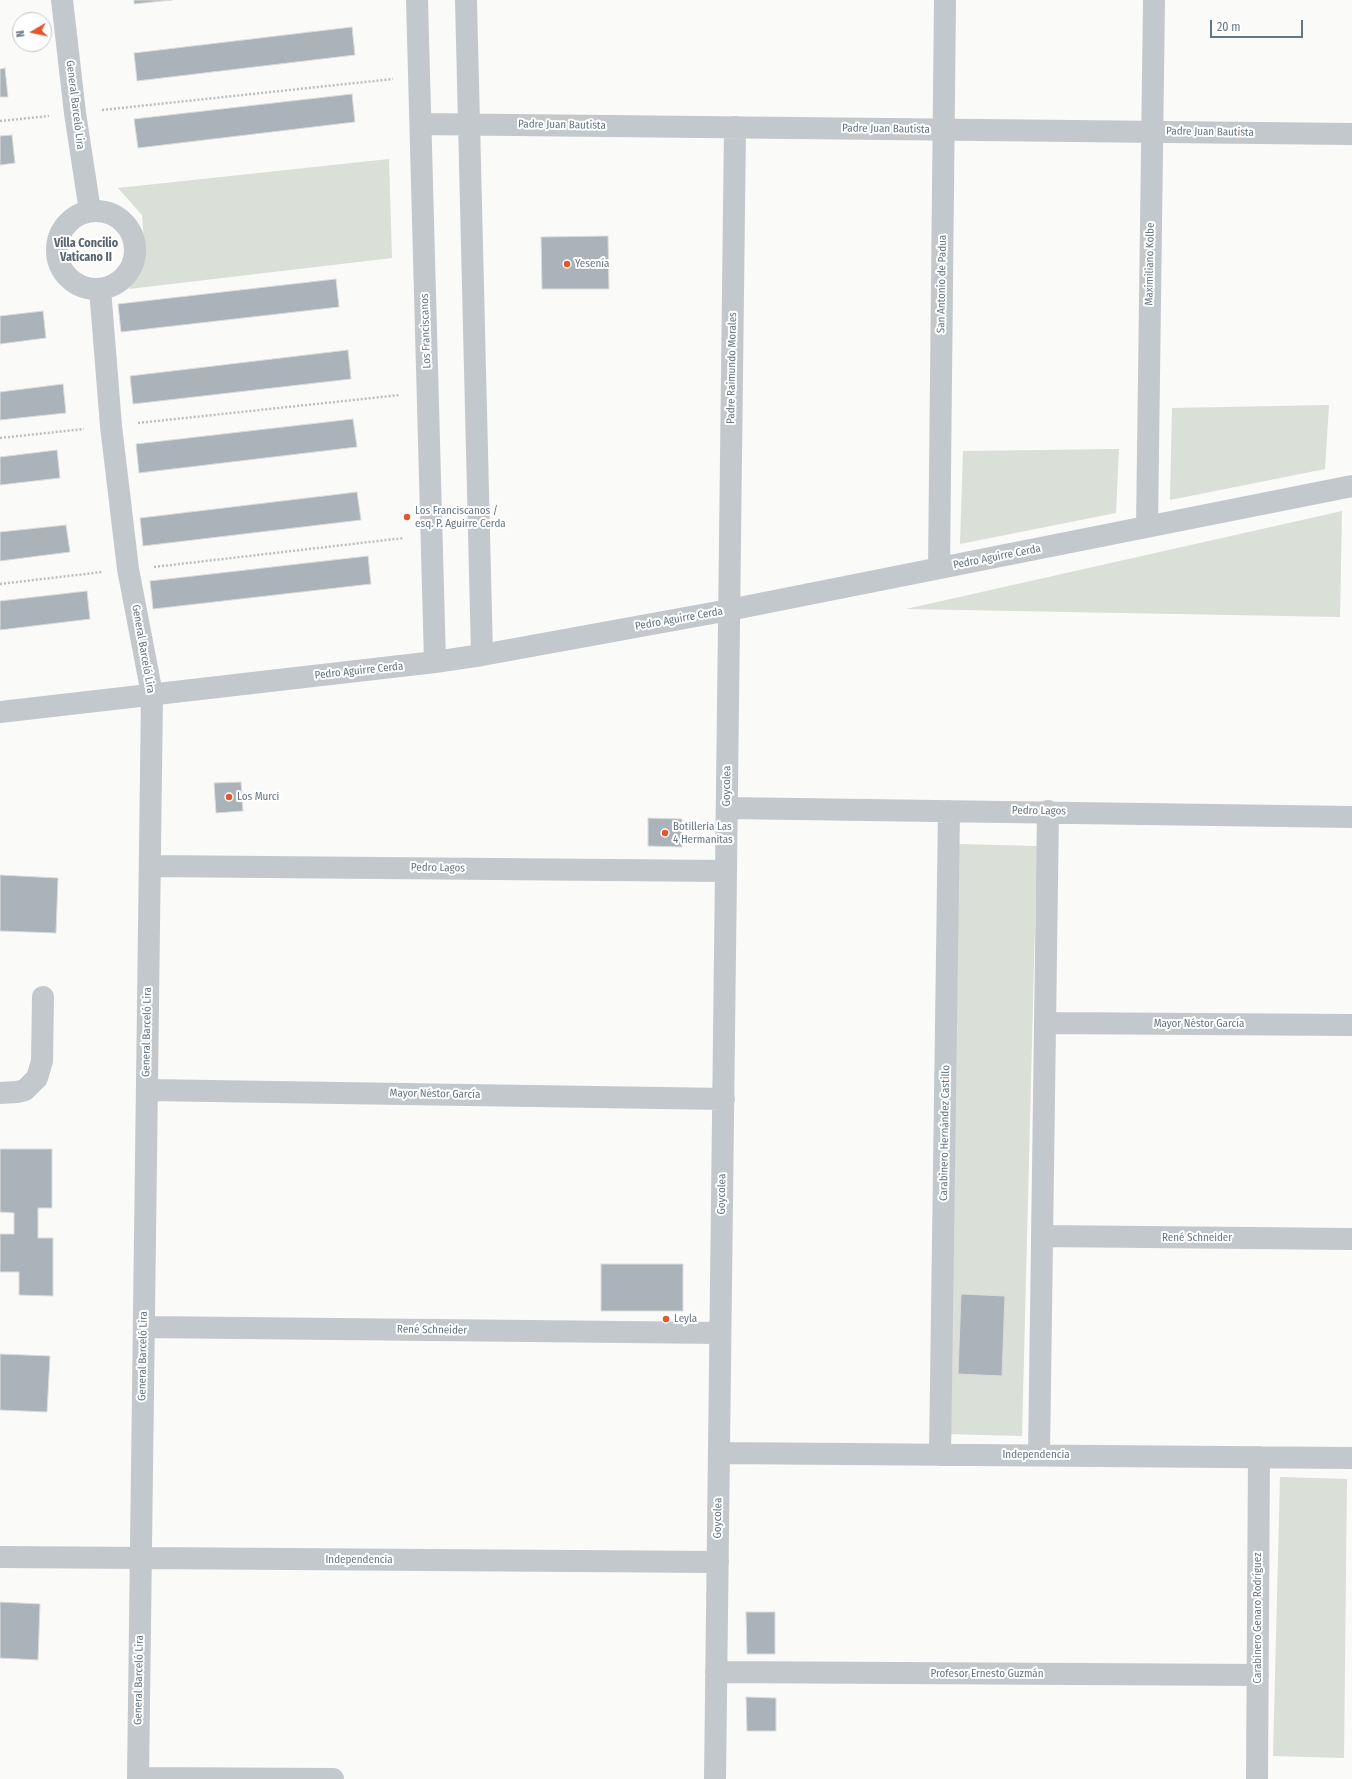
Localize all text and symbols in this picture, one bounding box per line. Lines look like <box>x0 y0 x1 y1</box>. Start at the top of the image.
north arrow <box>12 12 52 52</box>
scale bar <box>1212 12 1305 38</box>
text: 20 m <box>1217 20 1241 34</box>
text: N <box>14 30 28 38</box>
street label: General Barceló Lira <box>63 60 87 150</box>
street label: Padre Juan Bautista <box>518 118 606 132</box>
street label: Padre Juan Bautista <box>842 122 930 136</box>
street label: Padre Juan Bautista <box>1166 125 1254 139</box>
street label: Maximiliano Kolbe <box>1143 222 1157 306</box>
street label: San Antonio de Padua <box>935 235 949 333</box>
district label: Villa Concilio Vaticano II <box>54 237 118 265</box>
place label: Yesenía <box>575 257 609 271</box>
marker: Yesenía <box>562 259 572 269</box>
street label: Los Franciscanos <box>418 293 434 369</box>
street label: Padre Raimundo Morales <box>724 312 740 424</box>
place label: Los Franciscanos / esq. P. Aguirre Cerda <box>415 504 506 530</box>
marker: Los Franciscanos / esq. P. Aguirre Cerda <box>402 512 412 522</box>
street label: Pedro Aguirre Cerda <box>952 542 1042 572</box>
street label: General Barceló Lira <box>129 604 157 694</box>
street label: Pedro Aguirre Cerda <box>634 605 724 633</box>
street label: Pedro Aguirre Cerda <box>314 660 404 682</box>
street label: Goycolea <box>720 766 734 806</box>
place label: Los Murci <box>237 790 279 804</box>
marker: Los Murci <box>224 792 234 802</box>
street label: Pedro Lagos <box>1012 804 1066 818</box>
place label: Botilleria Las 4 Hermanitas <box>673 820 733 846</box>
marker: Botilleria Las 4 Hermanitas <box>660 828 670 838</box>
street label: Pedro Lagos <box>411 861 465 875</box>
street label: General Barceló Lira <box>140 987 154 1077</box>
street label: Mayor Néstor García <box>1154 1017 1244 1031</box>
street label: Carabinero Hernández Castillo <box>937 1065 953 1201</box>
street label: Mayor Néstor García <box>390 1087 480 1101</box>
street label: Goycolea <box>715 1174 729 1214</box>
street label: René Schneider <box>1162 1231 1232 1245</box>
street label: General Barceló Lira <box>136 1311 150 1401</box>
place label: Leyla <box>674 1312 697 1326</box>
marker: Leyla <box>661 1314 671 1324</box>
street label: René Schneider <box>397 1323 467 1337</box>
street label: Independencia <box>1002 1448 1070 1462</box>
street label: Goycolea <box>711 1498 725 1538</box>
street label: Independencia <box>325 1553 393 1567</box>
street label: Carabinero Genaro Rodríguez <box>1251 1553 1265 1683</box>
street label: General Barceló Lira <box>132 1635 146 1725</box>
street label: Profesor Ernesto Guzmán <box>930 1667 1044 1681</box>

